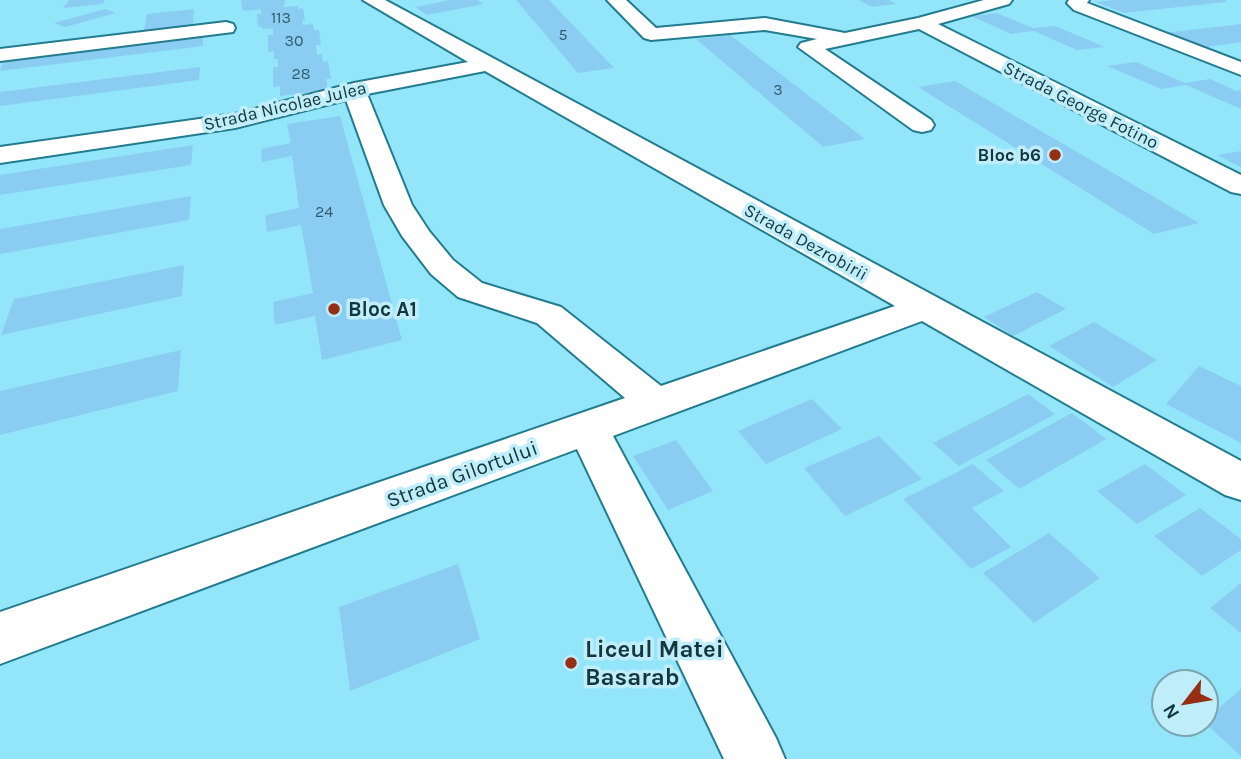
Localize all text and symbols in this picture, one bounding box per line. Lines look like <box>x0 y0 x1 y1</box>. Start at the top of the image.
house number: 113 <box>271 8 291 27</box>
house number: 5 <box>558 25 568 44</box>
house number: 30 <box>285 31 303 50</box>
street label: Strada George Fotino <box>1000 56 1162 154</box>
house number: 28 <box>291 64 311 83</box>
street label: Strada Nicolae Julea <box>201 77 369 135</box>
house number: 3 <box>773 80 783 99</box>
place label: Bloc b6 <box>978 144 1041 166</box>
marker: Bloc b6 <box>1047 147 1063 163</box>
street label: Strada Dezrobirii <box>740 199 872 285</box>
house number: 24 <box>315 202 333 221</box>
place label: Bloc A1 <box>348 297 417 321</box>
marker: Bloc A1 <box>326 301 342 317</box>
street label: Strada Gilortului <box>383 436 541 512</box>
place label: Liceul Matei Basarab <box>585 635 724 691</box>
marker: Liceul Matei Basarab <box>563 655 579 671</box>
north arrow <box>1150 668 1220 738</box>
text: N <box>1158 700 1184 723</box>

